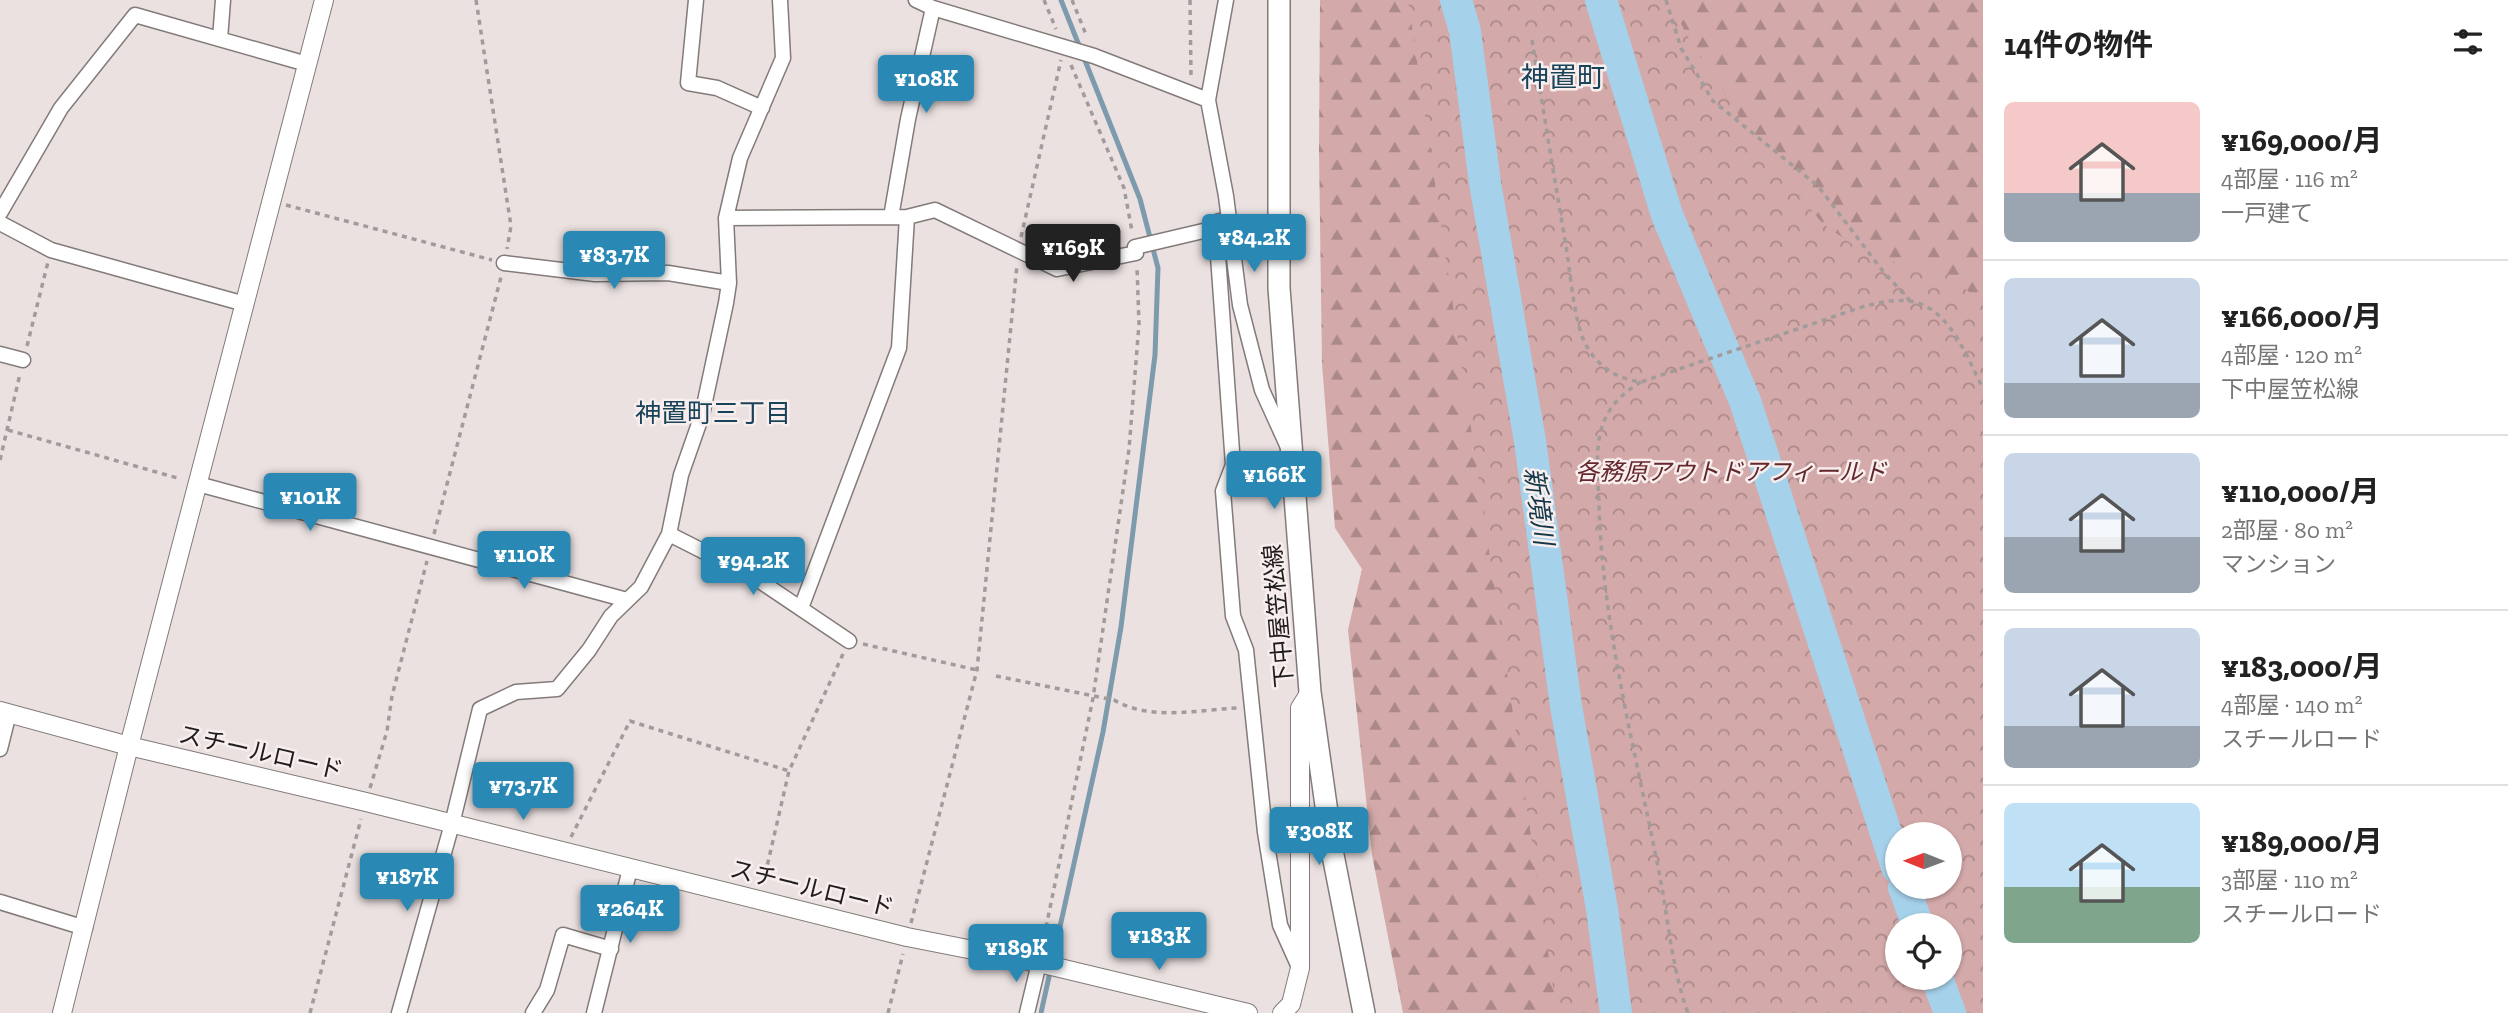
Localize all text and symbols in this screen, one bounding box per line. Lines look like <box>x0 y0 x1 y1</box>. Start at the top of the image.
icon: filters <box>2449 23 2487 61</box>
text: 14件の物件 <box>2004 27 2153 63</box>
pin: ¥108K <box>877 55 975 115</box>
district label: 神置町 <box>1521 61 1605 94</box>
text: ¥108K <box>894 64 958 92</box>
text: ¥169,000/月 <box>2221 123 2383 159</box>
icon: home <box>2060 130 2144 214</box>
text: 4部屋 · 116 m² <box>2221 165 2358 193</box>
text: 一戸建て <box>2221 199 2313 227</box>
pin: ¥84.2K <box>1197 215 1311 274</box>
text: ¥84.2K <box>1218 223 1290 251</box>
pin: ¥169K <box>1024 224 1122 284</box>
pin: ¥83.7K <box>557 232 671 291</box>
text: ¥169K <box>1041 233 1105 261</box>
text: ¥83.7K <box>579 240 649 268</box>
text: ¥166,000/月 <box>2221 299 2383 335</box>
icon: home <box>2060 306 2144 390</box>
text: 4部屋 · 120 m² <box>2221 341 2362 369</box>
text: 下中屋笠松線 <box>2221 375 2359 403</box>
district label: 神置町三丁目 <box>635 397 791 429</box>
pin: ¥166K <box>1225 452 1323 511</box>
park label: 各務原アウトドアフィールド <box>1575 457 1888 486</box>
text: ¥166K <box>1242 460 1306 488</box>
water label: 新境川 <box>1518 465 1561 550</box>
pin: ¥101K <box>261 474 359 533</box>
text: ¥110,000/月 <box>2221 474 2380 510</box>
icon: home <box>2060 481 2144 565</box>
text: ¥101K <box>279 482 341 510</box>
text: 2部屋 · 80 m² <box>2221 516 2353 544</box>
pin: ¥110K <box>475 532 573 591</box>
pin: ¥94.2K <box>696 538 810 597</box>
text: ¥110K <box>493 540 555 568</box>
street label: 下中屋笠松線 <box>1257 543 1299 689</box>
text: ¥94.2K <box>717 546 789 574</box>
text: マンション <box>2221 550 2336 578</box>
text: ¥183,000/月 <box>2221 649 2383 685</box>
icon: home <box>2060 656 2144 740</box>
text: 4部屋 · 140 m² <box>2221 691 2362 719</box>
street label: スチールロード <box>176 719 346 785</box>
text: スチールロード <box>2221 725 2382 753</box>
pin: ¥73.7K <box>466 762 580 822</box>
text: ¥73.7K <box>489 771 557 799</box>
pin: ¥308K <box>1270 808 1368 867</box>
text: ¥308K <box>1285 816 1353 844</box>
north arrow <box>1885 822 1962 900</box>
map controls <box>1885 822 1962 990</box>
text: ¥189,000/月 <box>2221 824 2383 860</box>
icon: home <box>2060 831 2144 915</box>
pin: ¥187K <box>358 853 456 913</box>
street label: スチールロード <box>727 854 897 922</box>
text: ¥187K <box>376 862 438 890</box>
text: 3部屋 · 110 m² <box>2221 866 2358 894</box>
pin: ¥264K <box>581 886 679 945</box>
text: ¥264K <box>597 894 663 922</box>
text: スチールロード <box>2221 900 2382 928</box>
pin: ¥183K <box>1110 912 1208 972</box>
button: locate <box>1885 913 1962 990</box>
text: ¥183K <box>1127 921 1191 949</box>
pin: ¥189K <box>967 925 1065 984</box>
text: ¥189K <box>984 933 1048 961</box>

